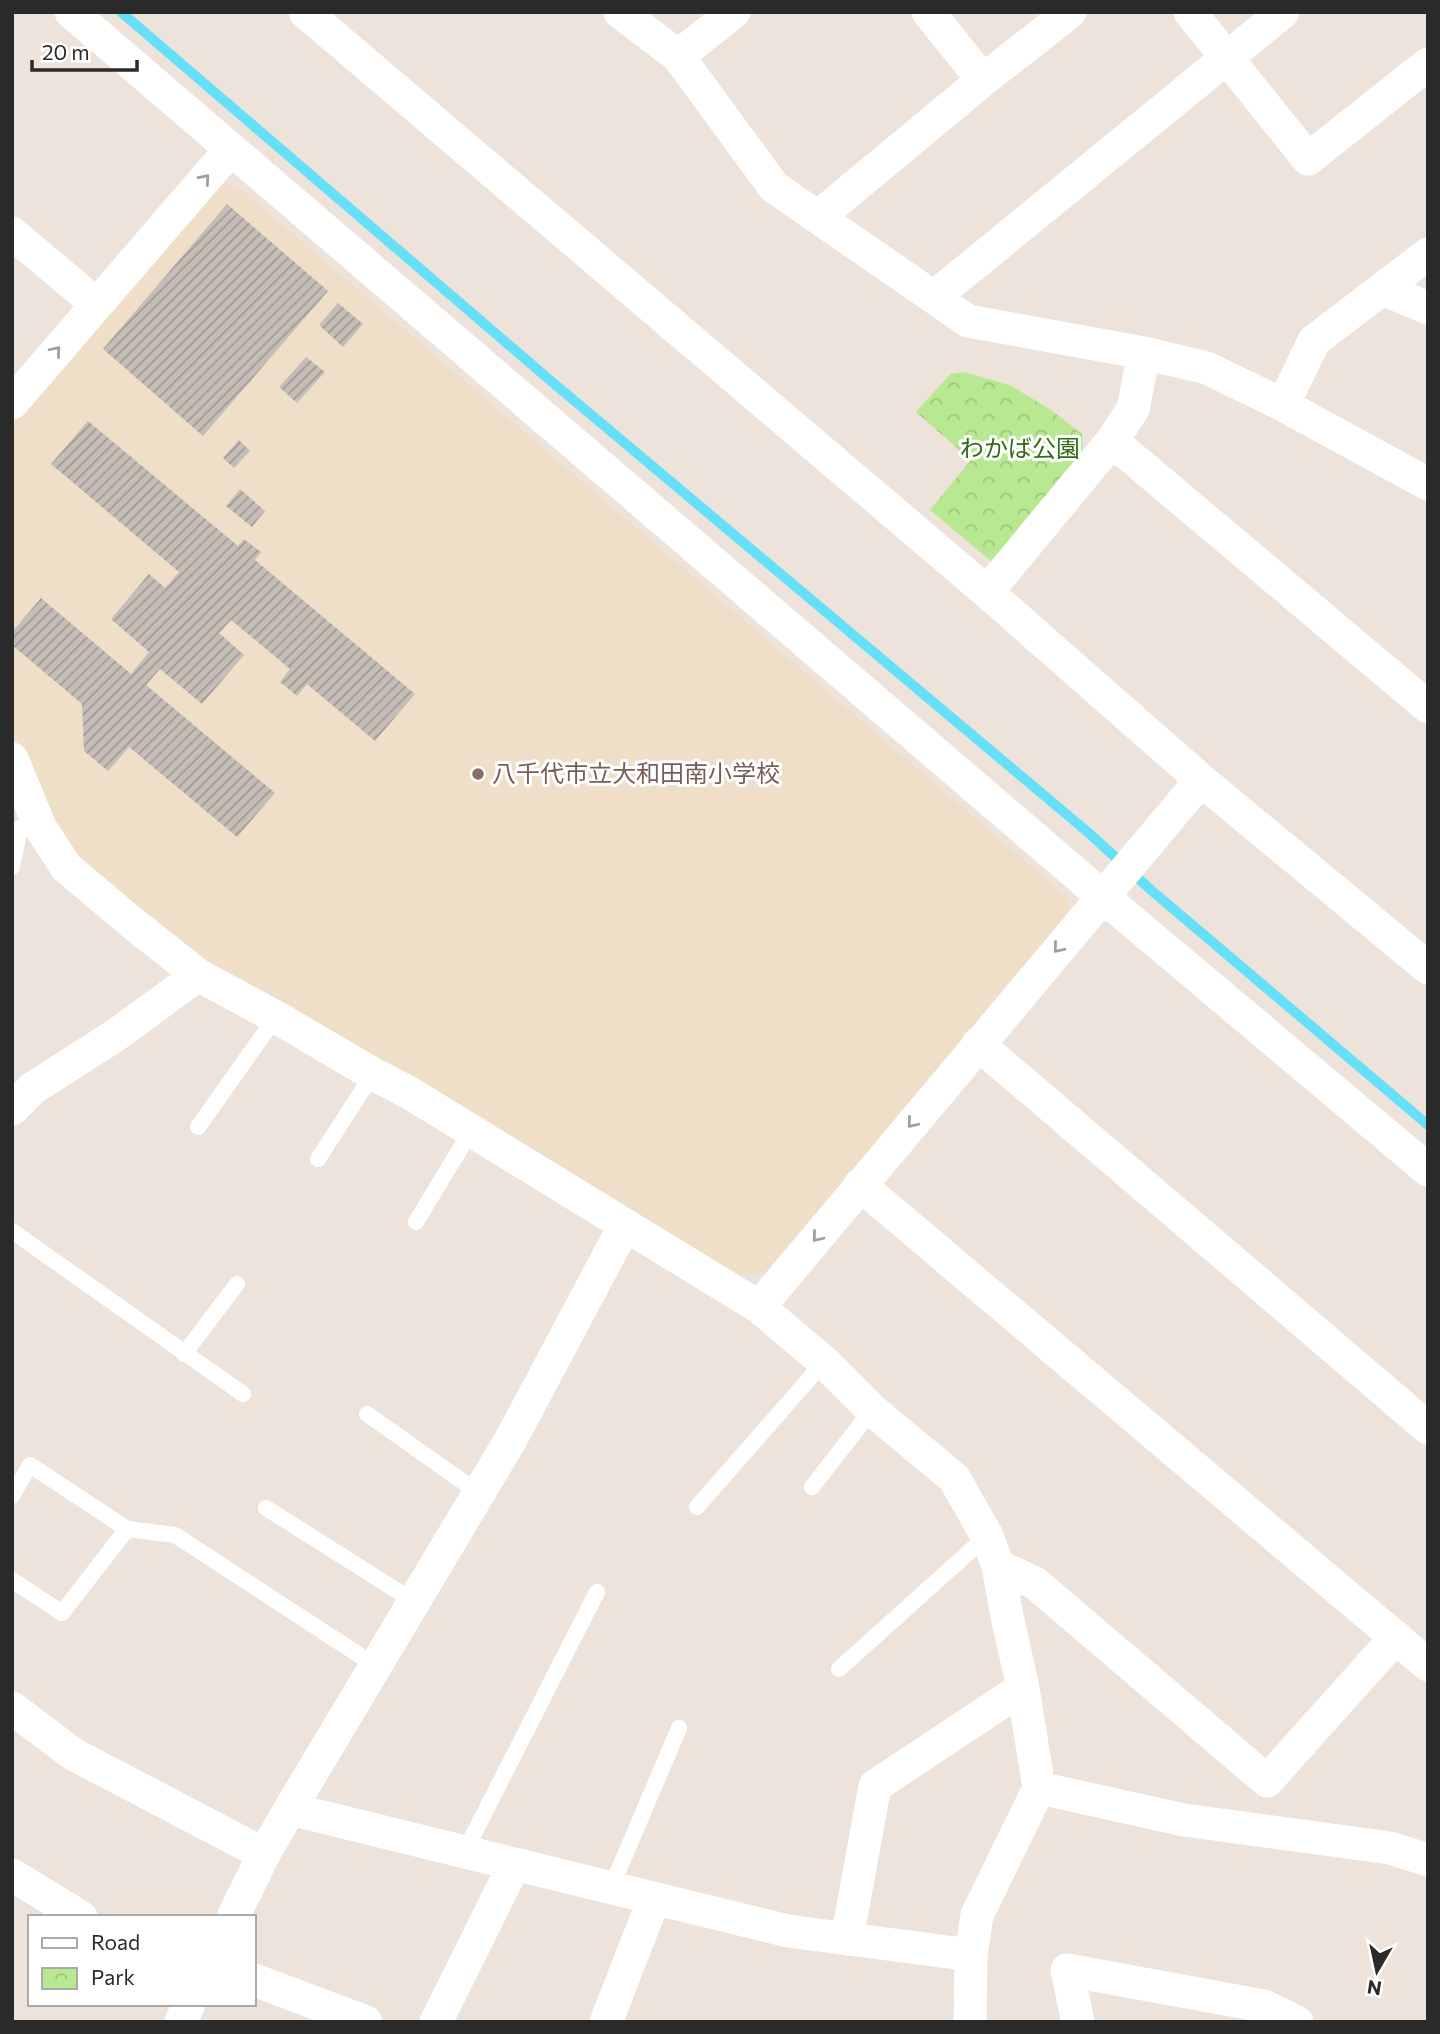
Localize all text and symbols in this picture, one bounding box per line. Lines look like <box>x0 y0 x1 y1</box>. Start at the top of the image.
scale bar <box>32 28 136 72</box>
text: 20 m <box>42 39 90 64</box>
one-way arrow <box>197 174 209 187</box>
one-way arrow <box>48 346 60 359</box>
park label: わかば公園 <box>960 433 1080 462</box>
place label: 八千代市立大和田南小学校 <box>492 758 780 787</box>
marker: 八千代市立大和田南小学校 <box>470 766 486 782</box>
one-way arrow <box>1054 940 1066 953</box>
one-way arrow <box>908 1114 920 1127</box>
one-way arrow <box>812 1230 825 1242</box>
legend <box>28 1915 256 2006</box>
text: Road <box>91 1929 140 1954</box>
north arrow <box>1342 1936 1412 2006</box>
text: Park <box>91 1964 135 1989</box>
text: N <box>1365 1976 1383 2001</box>

